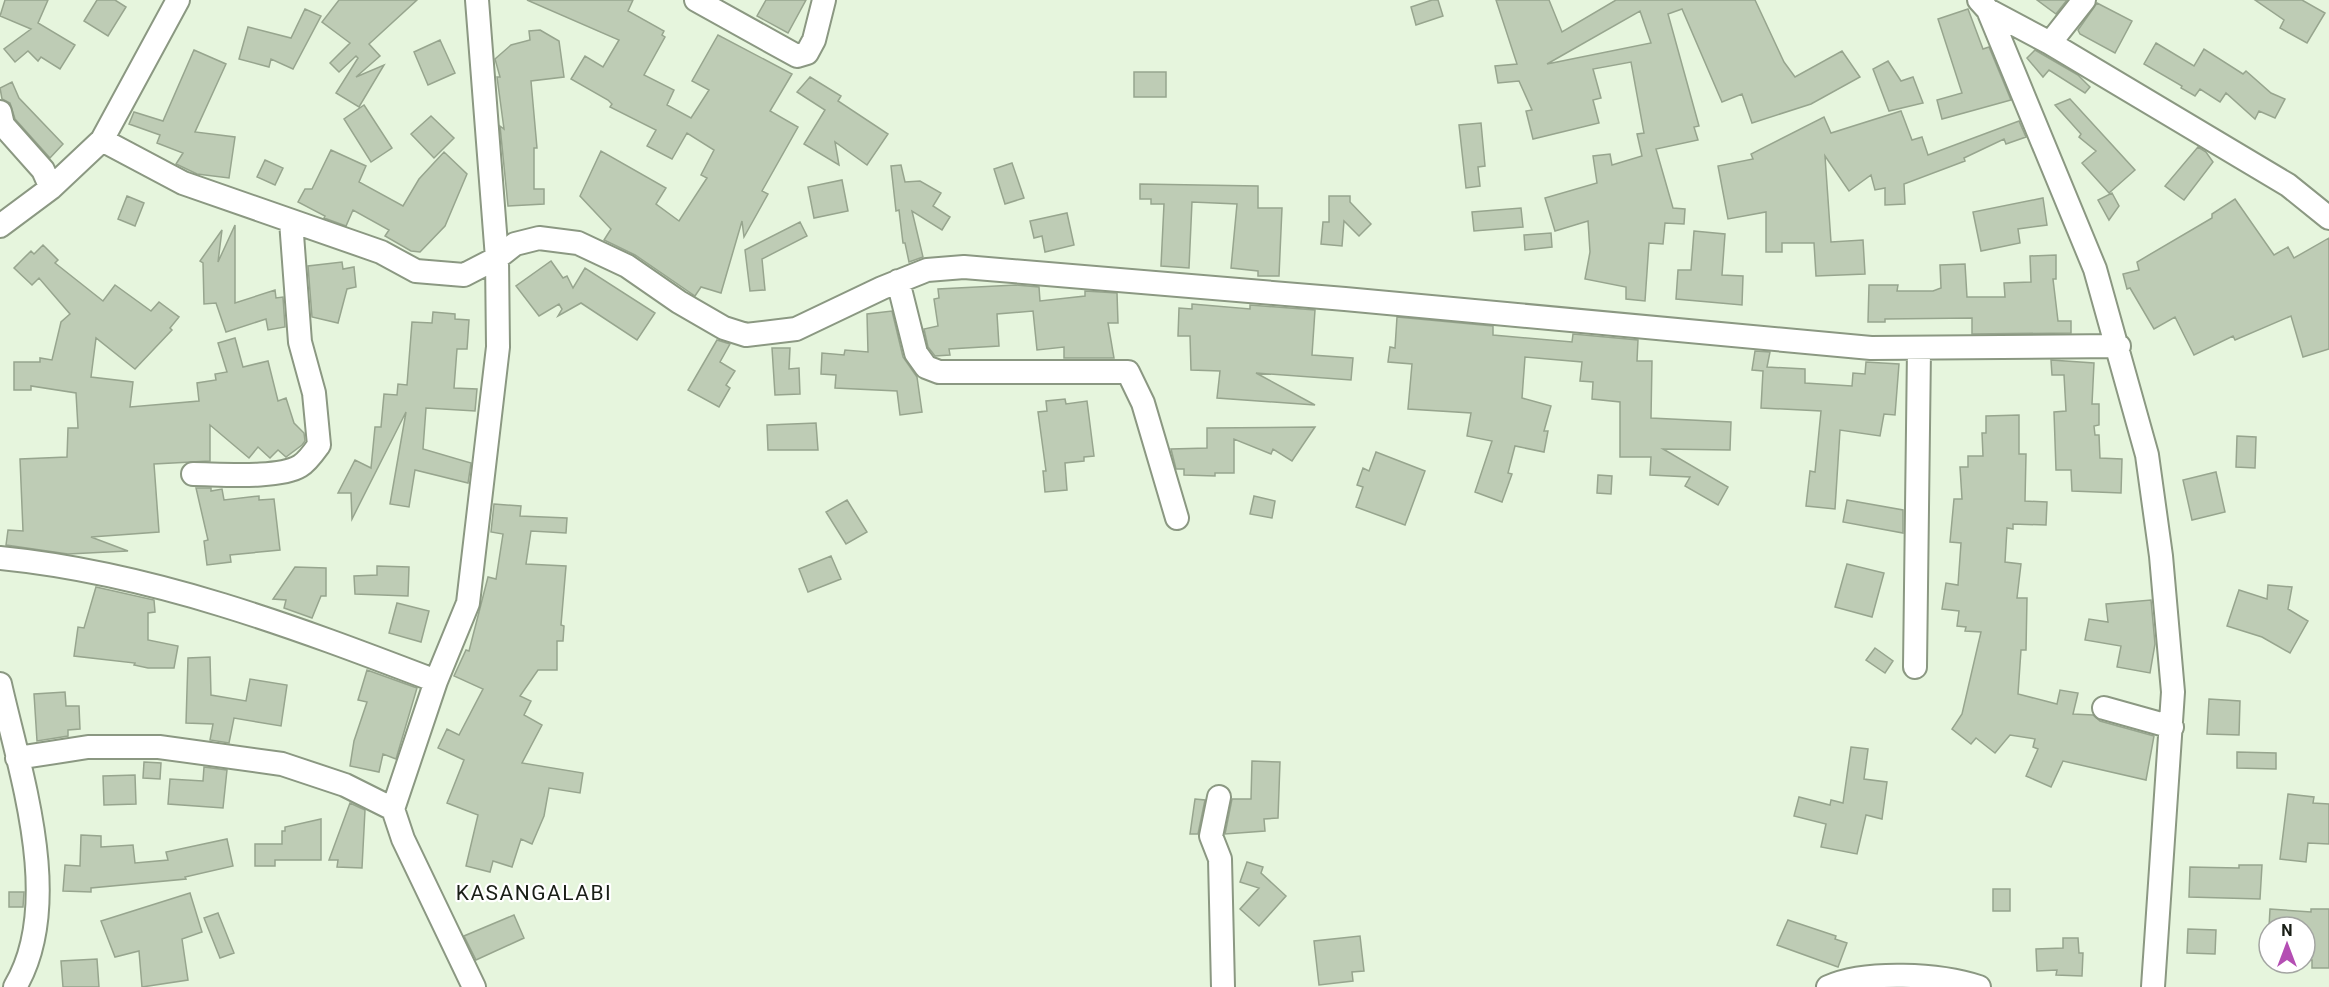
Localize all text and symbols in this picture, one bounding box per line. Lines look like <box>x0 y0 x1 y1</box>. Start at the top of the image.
district label: KASANGALABI <box>456 881 612 905</box>
north arrow <box>2257 915 2317 975</box>
text: N <box>2281 921 2293 940</box>

